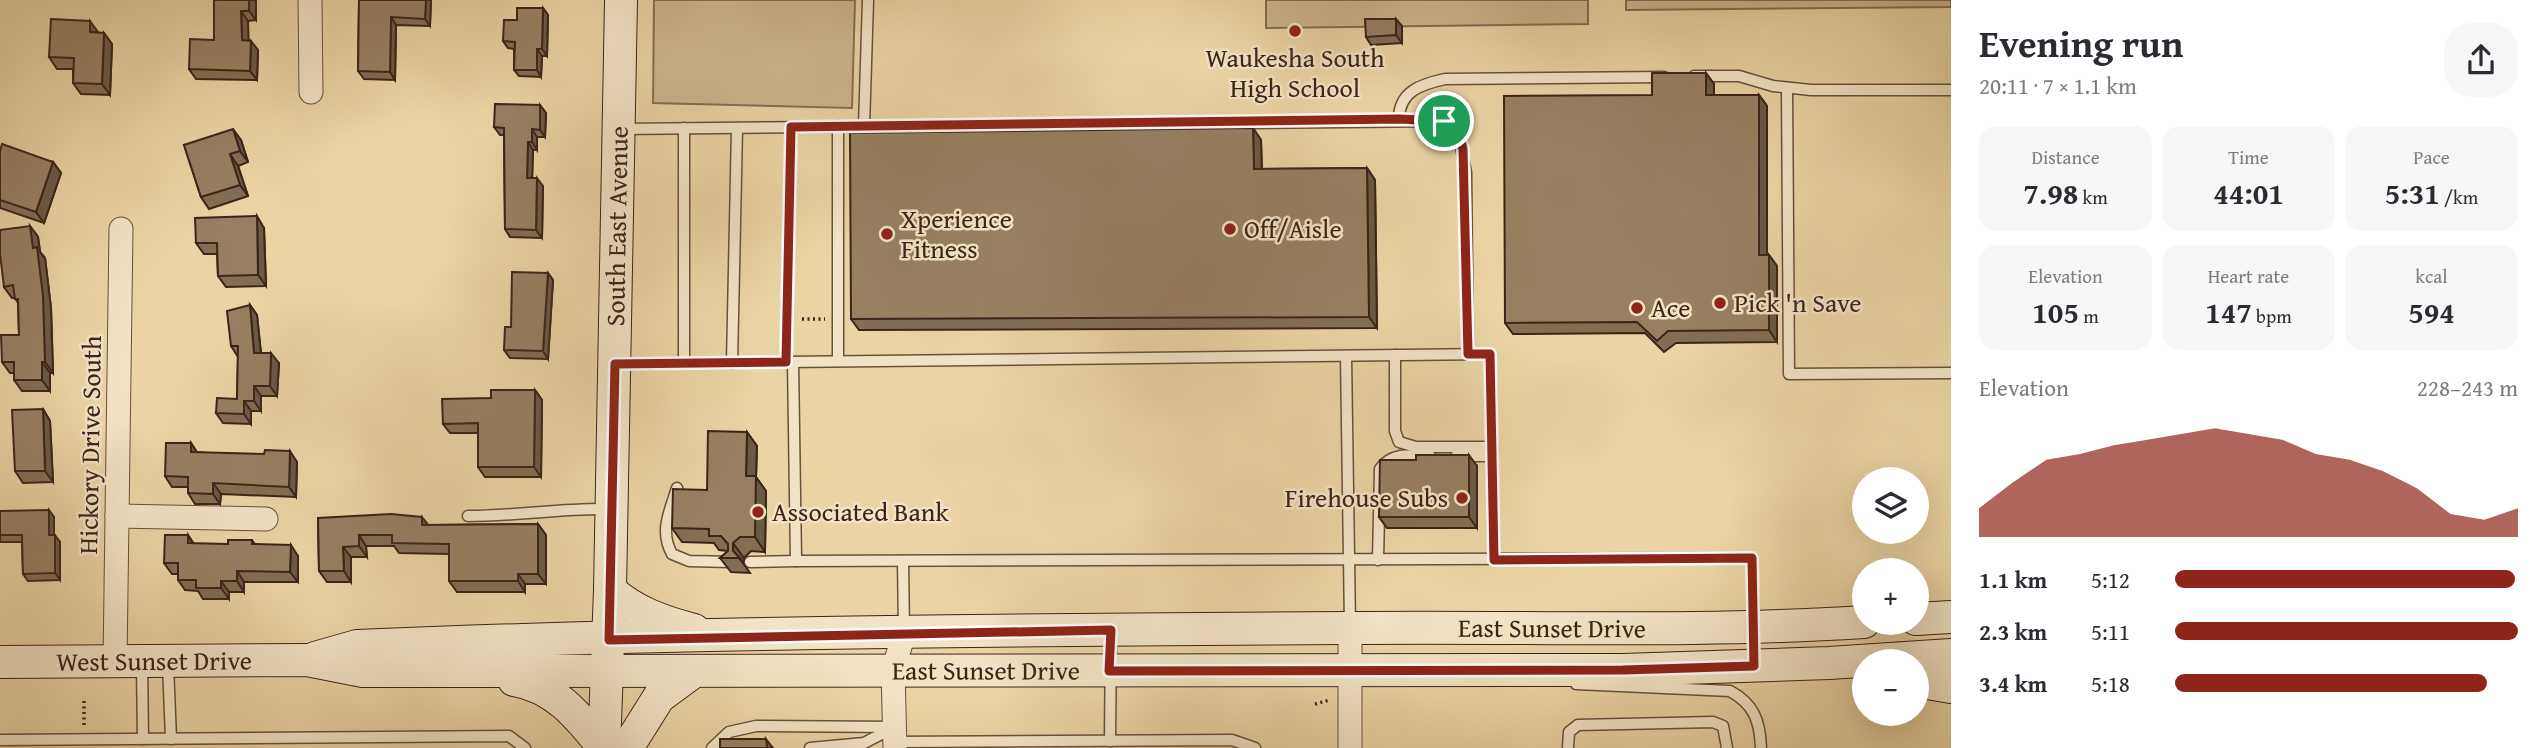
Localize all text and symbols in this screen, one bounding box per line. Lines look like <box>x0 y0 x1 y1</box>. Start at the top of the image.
text: Evening run <box>1979 15 2183 71</box>
marker: Waukesha South High School <box>1287 23 1303 39</box>
button: share <box>2444 23 2518 97</box>
place label: Waukesha South High School <box>1205 38 1385 107</box>
text: 20:11 · 7 × 1.1 km <box>1979 69 2137 102</box>
pin <box>1414 91 1474 151</box>
icon: arrive <box>1425 102 1463 140</box>
street label: South East Avenue <box>595 126 638 327</box>
text: Distance <box>2031 143 2100 171</box>
text: Time <box>2228 143 2269 171</box>
text: Pace <box>2413 143 2450 171</box>
text: 7.98 <box>2023 171 2078 215</box>
text: 44:01 <box>2213 171 2284 215</box>
text: 5:31 <box>2385 171 2440 215</box>
text: km <box>2078 183 2108 211</box>
text: /km <box>2440 183 2478 211</box>
place label: Xperience Fitness <box>901 199 1012 268</box>
place label: Off/Aisle <box>1244 209 1342 248</box>
marker: Off/Aisle <box>1222 221 1238 237</box>
marker: Xperience Fitness <box>879 226 895 242</box>
text: Elevation <box>2028 262 2103 290</box>
text: Heart rate <box>2208 262 2289 290</box>
text: kcal <box>2415 262 2448 290</box>
place label: Pick 'n Save <box>1734 283 1861 322</box>
place label: Ace <box>1651 288 1691 327</box>
text: 105 <box>2032 290 2079 334</box>
text: 147 <box>2205 290 2252 334</box>
text: 594 <box>2408 290 2455 334</box>
marker: Pick 'n Save <box>1712 295 1728 311</box>
marker: Ace <box>1629 300 1645 316</box>
text: m <box>2079 302 2099 330</box>
text: bpm <box>2252 302 2292 330</box>
street label: Hickory Drive South <box>68 335 111 555</box>
text: Elevation <box>1979 371 2069 404</box>
text: 228–243 m <box>2417 371 2518 404</box>
map controls <box>1852 467 1929 726</box>
button: layers <box>1852 467 1929 544</box>
place label: Firehouse Subs <box>1285 478 1448 517</box>
marker: Firehouse Subs <box>1454 490 1470 506</box>
place label: Associated Bank <box>772 492 949 531</box>
marker: Associated Bank <box>750 504 766 520</box>
button: + <box>1852 558 1929 635</box>
text: 1.1 km <box>1979 563 2047 596</box>
text: 5:12 <box>2091 563 2130 596</box>
street label: East Sunset Drive <box>1458 608 1646 647</box>
text: 2.3 km <box>1979 615 2047 648</box>
text: 5:11 <box>2091 615 2130 648</box>
street label: West Sunset Drive <box>56 640 252 681</box>
button: − <box>1852 649 1929 726</box>
street label: East Sunset Drive <box>892 650 1080 690</box>
text: 3.4 km <box>1979 667 2047 700</box>
text: 5:18 <box>2091 667 2130 700</box>

